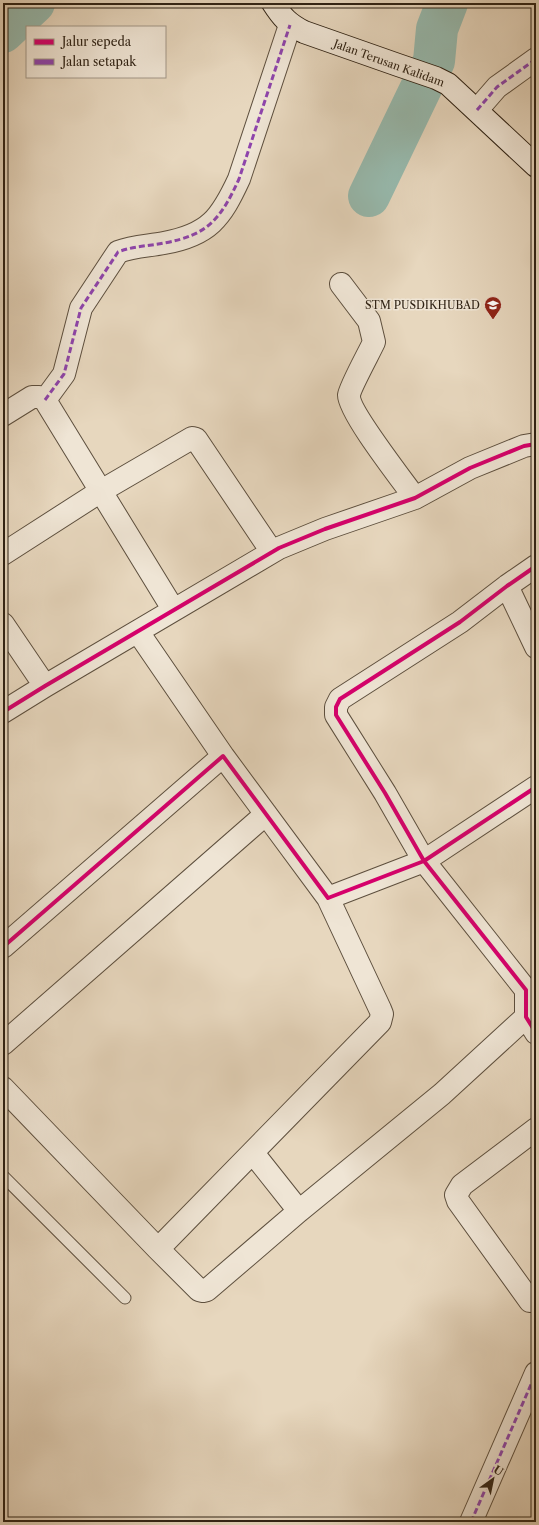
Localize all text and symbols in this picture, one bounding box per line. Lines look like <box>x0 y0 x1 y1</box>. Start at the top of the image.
legend <box>26 26 166 78</box>
text: Jalur sepeda <box>60 34 132 49</box>
street label: Jalan Terusan Kalidam <box>330 36 447 90</box>
text: Jalan setapak <box>60 54 137 69</box>
school or university icon: STM PUSDIKHUBAD <box>483 295 503 320</box>
place label: STM PUSDIKHUBAD <box>365 298 480 312</box>
north arrow <box>473 1459 513 1499</box>
text: U <box>491 1462 506 1479</box>

